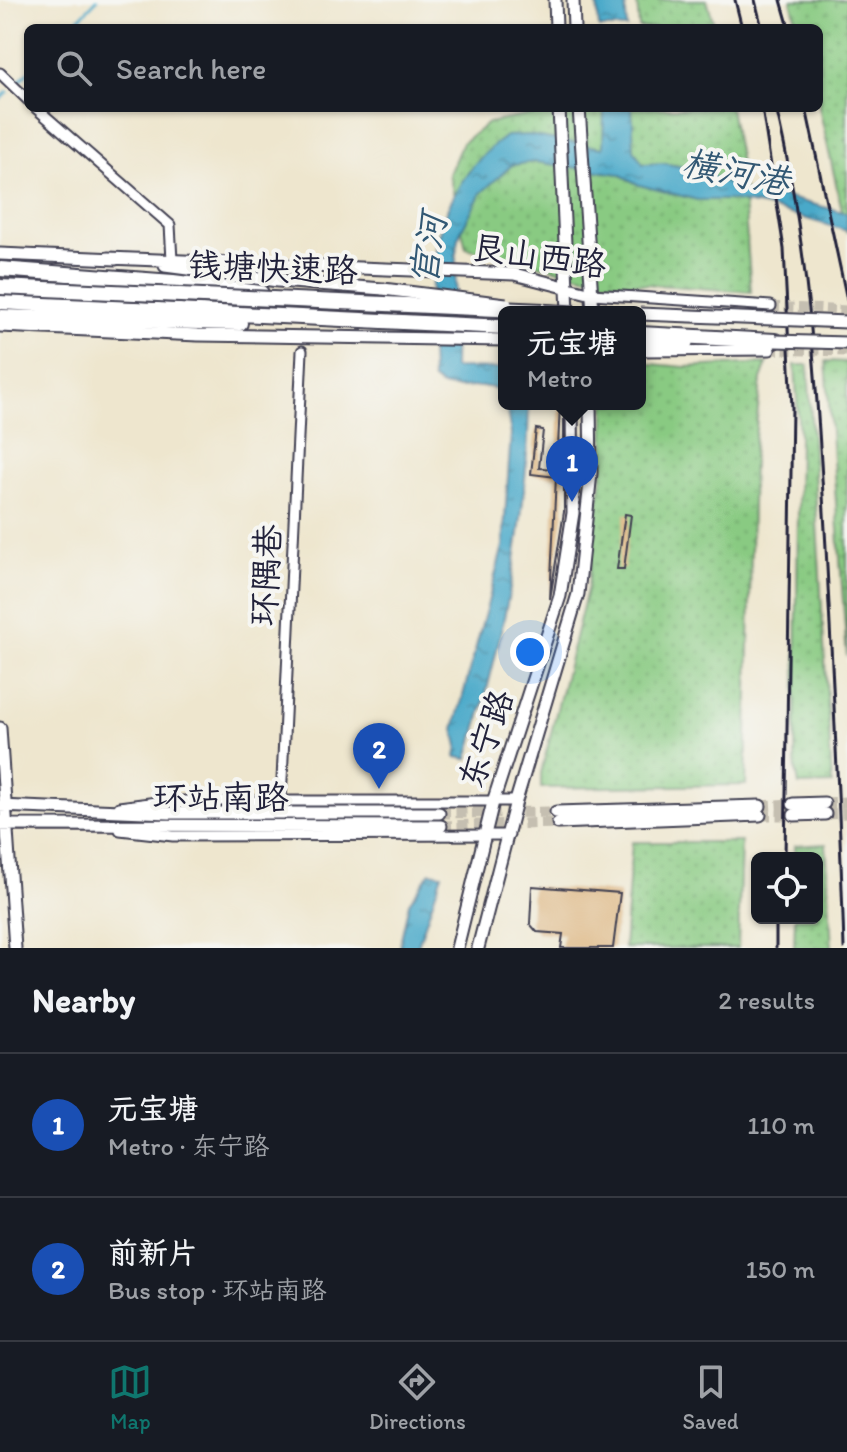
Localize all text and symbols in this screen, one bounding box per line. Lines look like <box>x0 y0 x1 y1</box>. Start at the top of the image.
search box <box>24 24 823 112</box>
icon: search <box>52 46 96 90</box>
text: Search here <box>116 50 266 87</box>
water label: 横河港 <box>679 141 796 204</box>
water label: 官河 <box>401 205 456 288</box>
street label: 艮山西路 <box>469 226 609 286</box>
street label: 钱塘快速路 <box>187 245 359 291</box>
popup <box>498 306 646 410</box>
text: 元宝塘 <box>527 324 617 361</box>
text: Metro <box>527 362 593 394</box>
pin: 1 <box>546 436 598 502</box>
street label: 环隅巷 <box>243 523 289 627</box>
your location <box>510 632 550 672</box>
street label: 东宁路 <box>450 684 522 794</box>
pin: 2 <box>353 723 405 789</box>
street label: 环站南路 <box>153 777 289 818</box>
map controls <box>751 852 823 924</box>
button: locate <box>751 852 823 924</box>
text: Nearby <box>32 980 135 1021</box>
text: 2 results <box>718 984 815 1016</box>
text: 元宝塘 <box>108 1090 198 1127</box>
text: 1 <box>52 1109 64 1141</box>
text: 110 m <box>747 1109 815 1141</box>
text: Metro · 东宁路 <box>108 1130 270 1162</box>
text: 前新片 <box>108 1234 198 1271</box>
text: 2 <box>51 1253 65 1285</box>
text: 150 m <box>746 1253 815 1285</box>
text: Bus stop · 环站南路 <box>108 1274 327 1306</box>
tab: Map <box>108 1360 152 1435</box>
tab: Directions <box>369 1360 466 1435</box>
tab: Saved <box>682 1360 739 1435</box>

